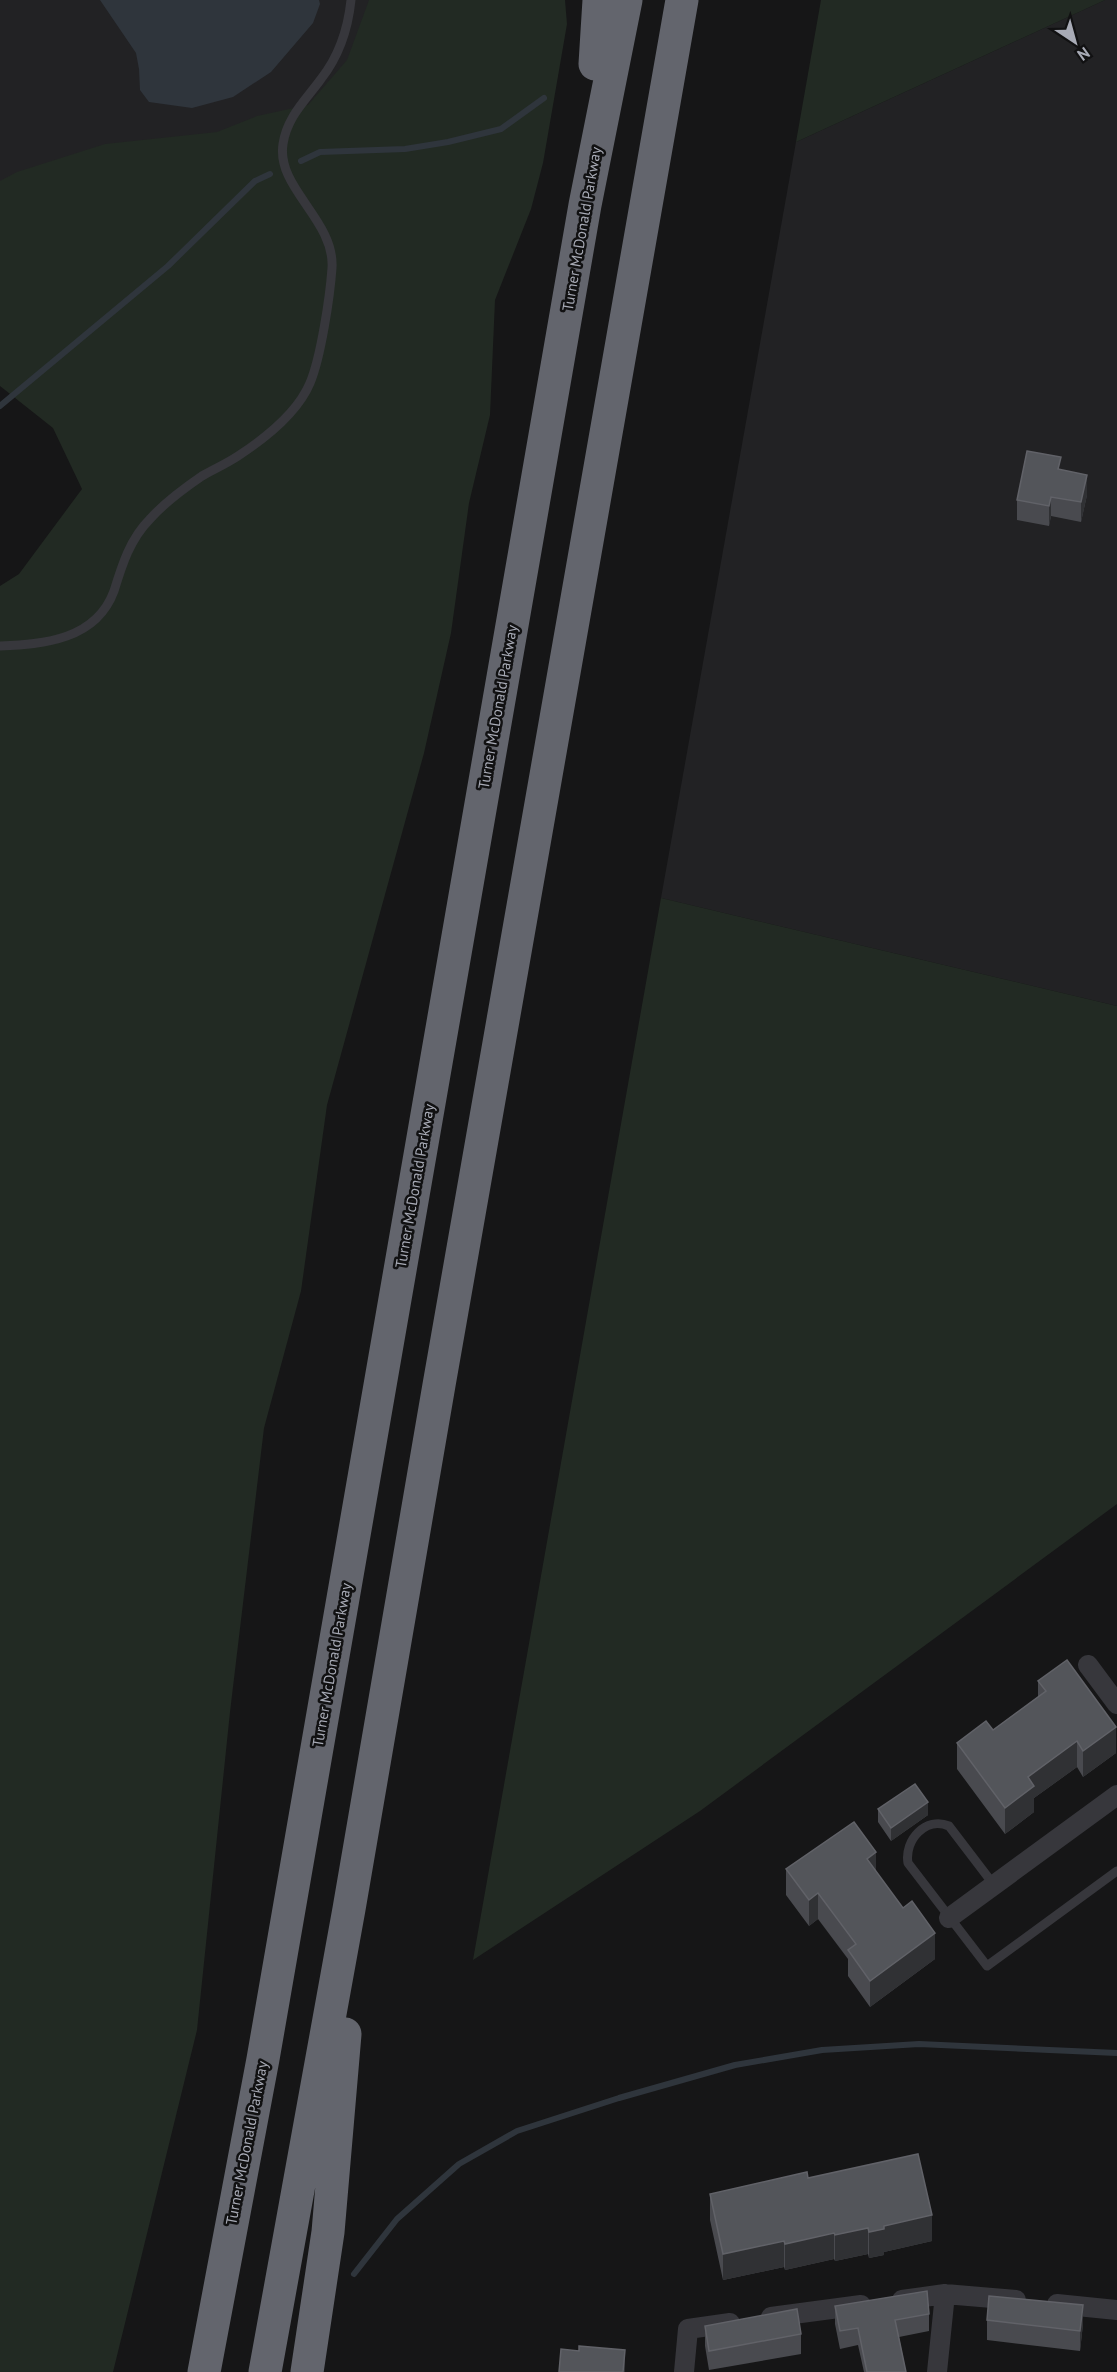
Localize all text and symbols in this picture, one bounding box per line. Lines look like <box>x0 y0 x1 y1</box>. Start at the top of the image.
north arrow <box>1045 12 1105 72</box>
text: N <box>1074 43 1094 65</box>
street label: Turner McDonald Parkway <box>558 145 605 313</box>
street label: Turner McDonald Parkway <box>474 623 521 791</box>
street label: Turner McDonald Parkway <box>391 1102 438 1270</box>
street label: Turner McDonald Parkway <box>308 1581 355 1749</box>
street label: Turner McDonald Parkway <box>221 2059 272 2226</box>

